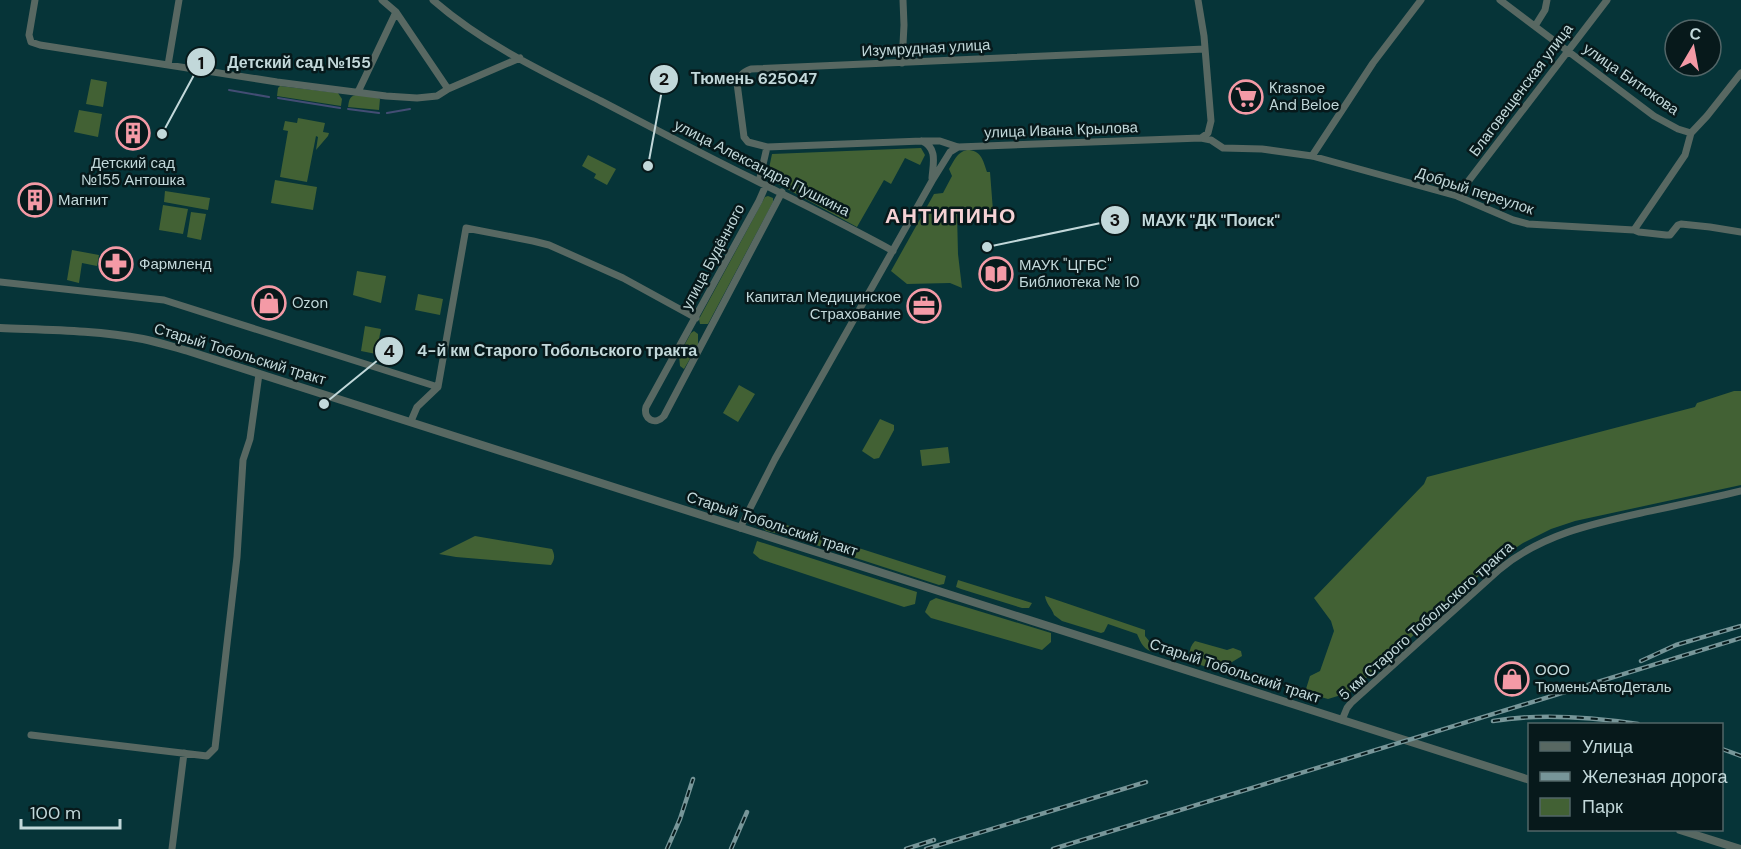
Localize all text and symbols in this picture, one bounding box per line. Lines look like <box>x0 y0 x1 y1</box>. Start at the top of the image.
north arrow <box>1663 18 1723 78</box>
street label: Благовещенская улица <box>1464 19 1578 160</box>
text: С <box>1688 22 1703 45</box>
street label: Изумрудная улица <box>861 35 992 61</box>
street label: улица Битюкова <box>1579 38 1683 120</box>
callout: Детский сад №155 <box>186 45 383 79</box>
text: 1 <box>198 51 204 75</box>
text: Детский сад №155 <box>227 52 371 73</box>
callout: Тюмень 625047 <box>649 62 829 96</box>
text: 2 <box>659 67 669 91</box>
text: Тюмень 625047 <box>691 68 818 89</box>
place label: Krasnoe And Beloe <box>1269 78 1339 115</box>
supermarket icon: Krasnoe And Beloe <box>1228 79 1264 115</box>
building icon: Детский сад №155 Антошка <box>115 115 151 151</box>
street label: улица Александра Пушкина <box>671 115 854 221</box>
street label: улица Ивана Крылова <box>984 117 1139 143</box>
place label: Детский сад №155 Антошка <box>81 153 185 190</box>
street label: Добрый переулок <box>1414 163 1537 220</box>
building icon: Магнит <box>17 182 53 218</box>
place label: Магнит <box>58 190 108 210</box>
street label: улица Будённого <box>677 201 749 313</box>
district label: АНТИПИНО <box>885 202 1017 230</box>
callout: МАУК "ДК "Поиск" <box>1100 203 1292 237</box>
text: 3 <box>1110 208 1120 232</box>
text: МАУК "ДК "Поиск" <box>1142 210 1280 231</box>
pharmacy icon: Фармленд <box>98 246 134 282</box>
place label: Фармленд <box>139 254 212 274</box>
place label: МАУК "ЦГБС" Библиотека № 10 <box>1019 255 1140 292</box>
library icon: МАУК "ЦГБС" Библиотека № 10 <box>978 256 1014 292</box>
shop icon: Ozon <box>251 285 287 321</box>
place label: Капитал Медицинское Страхование <box>746 287 901 324</box>
office icon: Капитал Медицинское Страхование <box>906 288 942 324</box>
place label: Ozon <box>292 293 328 313</box>
street label: Старый Тобольский тракт <box>152 318 329 390</box>
callout: 4-й км Старого Тобольского тракта <box>374 334 709 368</box>
text: 4 <box>383 339 395 363</box>
text: 4-й км Старого Тобольского тракта <box>417 340 697 361</box>
street label: Старый Тобольский тракт <box>684 487 860 561</box>
street label: 5 км Старого Тобольского тракта <box>1334 537 1518 705</box>
street label: Старый Тобольский тракт <box>1147 634 1323 708</box>
place label: ООО ТюменьАвтоДеталь <box>1535 660 1672 697</box>
shop icon: ООО ТюменьАвтоДеталь <box>1494 661 1530 697</box>
legend <box>1528 723 1723 831</box>
text: Улица <box>1582 735 1634 759</box>
text: Железная дорога <box>1582 765 1728 789</box>
scale bar <box>21 792 120 830</box>
text: Парк <box>1582 795 1623 819</box>
text: 100 m <box>30 801 81 825</box>

